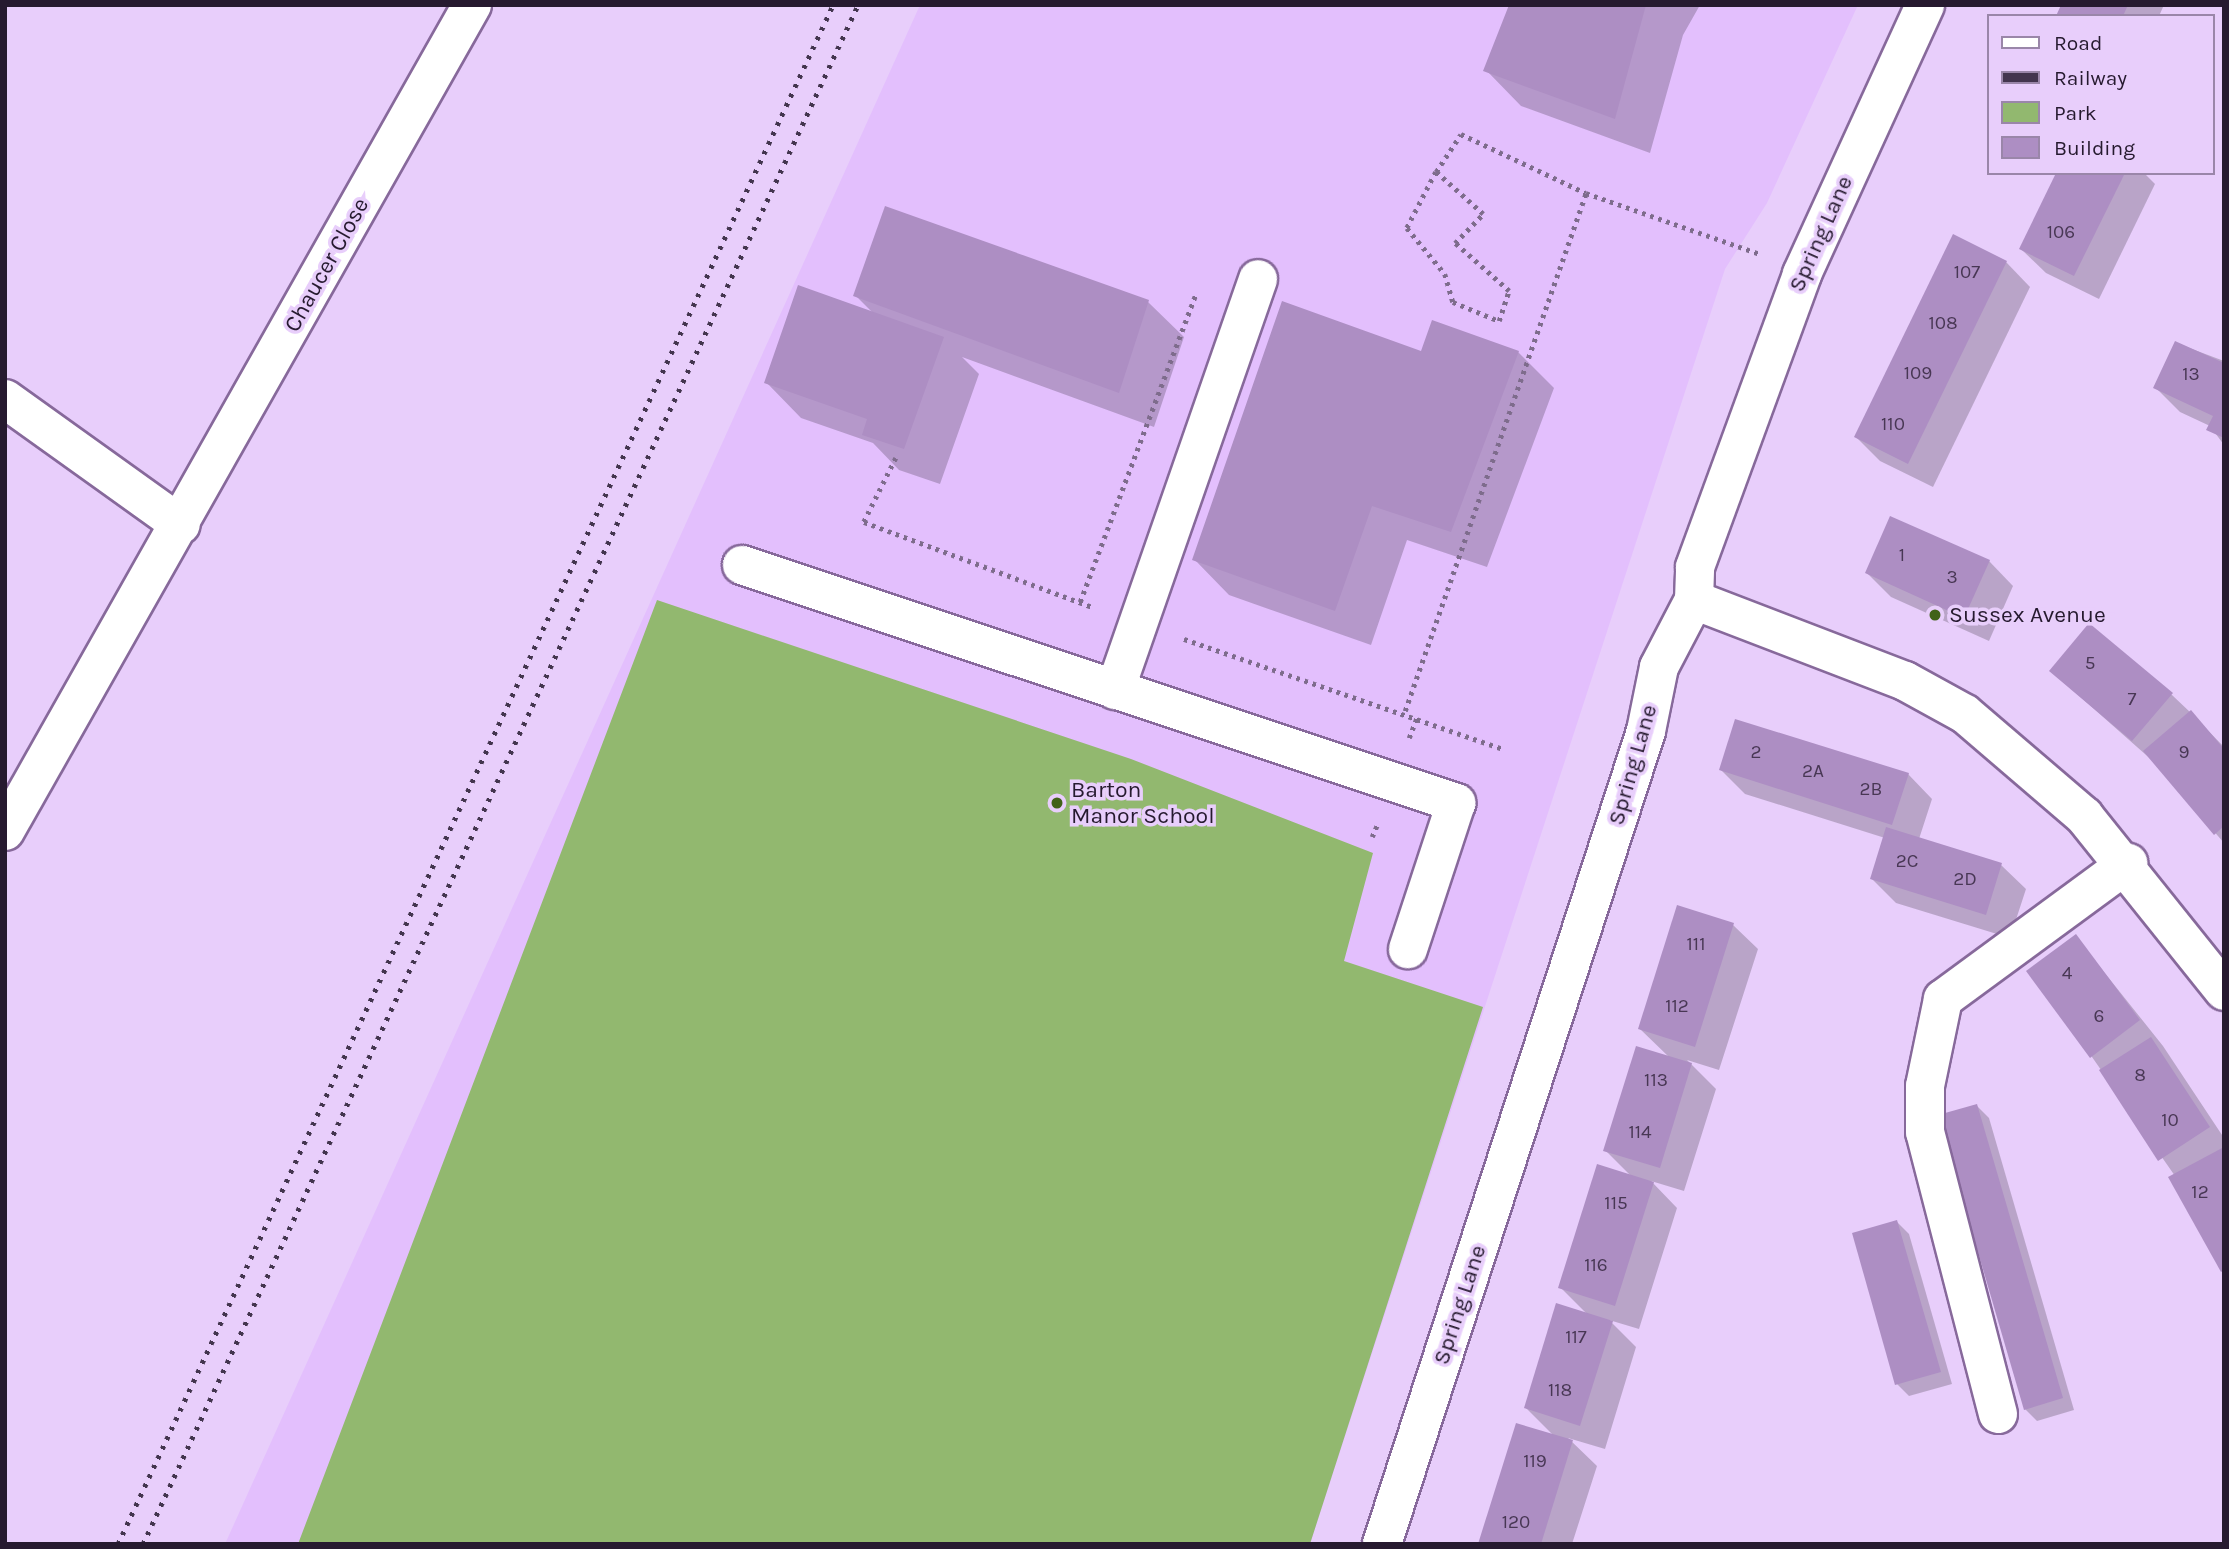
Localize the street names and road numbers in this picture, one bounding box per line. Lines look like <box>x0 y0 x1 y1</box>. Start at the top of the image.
street label: Spring Lane <box>1783 172 1859 296</box>
street label: Chaucer Close <box>279 193 375 337</box>
street label: Spring Lane <box>1603 702 1663 828</box>
street label: Spring Lane <box>1428 1242 1492 1368</box>

